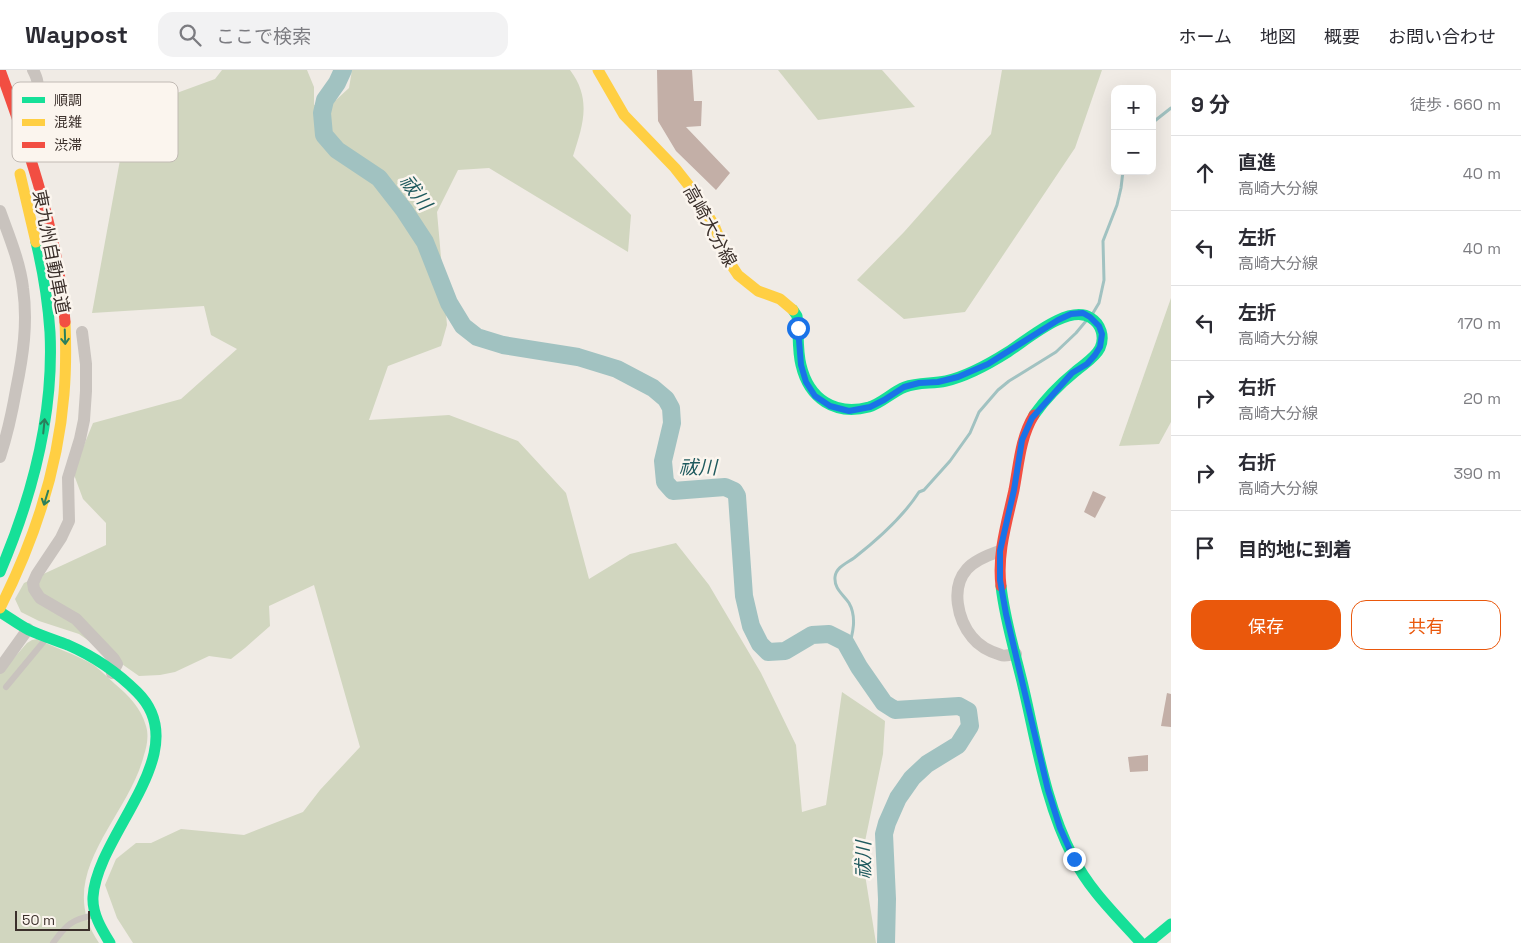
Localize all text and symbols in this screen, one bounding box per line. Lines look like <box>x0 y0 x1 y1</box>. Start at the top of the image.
search box <box>158 12 508 57</box>
text: Waypost <box>25 19 128 50</box>
icon: search <box>176 21 204 49</box>
text: ここで検索 <box>216 24 311 49</box>
text: ホーム <box>1179 25 1232 48</box>
text: 地図 <box>1260 25 1296 48</box>
text: 概要 <box>1324 25 1360 48</box>
text: お問い合わせ <box>1388 25 1496 48</box>
legend <box>12 82 178 162</box>
map controls <box>1111 85 1156 175</box>
button: + <box>1111 85 1156 130</box>
text: 順調 <box>54 91 82 109</box>
text: 9 分 <box>1191 91 1230 118</box>
text: 徒歩 · 660 m <box>1410 94 1501 115</box>
text: 混雑 <box>54 113 82 131</box>
button: − <box>1111 130 1156 175</box>
text: 渋滞 <box>54 136 82 154</box>
text: 直進 <box>1238 150 1276 175</box>
icon: ahead <box>1191 159 1219 187</box>
text: 40 m <box>1463 163 1501 184</box>
water label: 祓川 <box>394 170 438 217</box>
text: 高崎大分線 <box>1238 178 1318 199</box>
street label: 高崎大分線 <box>679 181 742 271</box>
street label: 東九州自動車道 <box>28 188 75 316</box>
text: 左折 <box>1238 225 1276 250</box>
icon: left <box>1191 234 1219 262</box>
text: 40 m <box>1463 238 1501 259</box>
text: 高崎大分線 <box>1238 253 1318 274</box>
text: 左折 <box>1238 300 1276 325</box>
icon: left <box>1191 309 1219 337</box>
text: 170 m <box>1457 313 1501 334</box>
route start <box>787 317 810 340</box>
text: 高崎大分線 <box>1238 328 1318 349</box>
one-way arrow <box>60 329 70 345</box>
text: 右折 <box>1238 375 1276 400</box>
icon: right <box>1191 384 1219 412</box>
text: 20 m <box>1463 388 1501 409</box>
text: 高崎大分線 <box>1238 403 1318 424</box>
one-way arrow <box>39 418 48 434</box>
text: 右折 <box>1238 450 1276 475</box>
water label: 祓川 <box>679 455 719 480</box>
icon: right <box>1191 459 1219 487</box>
text: 390 m <box>1453 463 1501 484</box>
text: 高崎大分線 <box>1238 478 1318 499</box>
one-way arrow <box>40 489 50 505</box>
icon: arrive <box>1191 534 1219 562</box>
text: 目的地に到着 <box>1238 537 1352 562</box>
button: 保存 <box>1191 600 1341 650</box>
button: 共有 <box>1351 600 1501 650</box>
water label: 祓川 <box>851 839 876 879</box>
route end <box>1063 848 1086 871</box>
scale bar <box>15 908 90 931</box>
text: 50 m <box>22 911 55 929</box>

